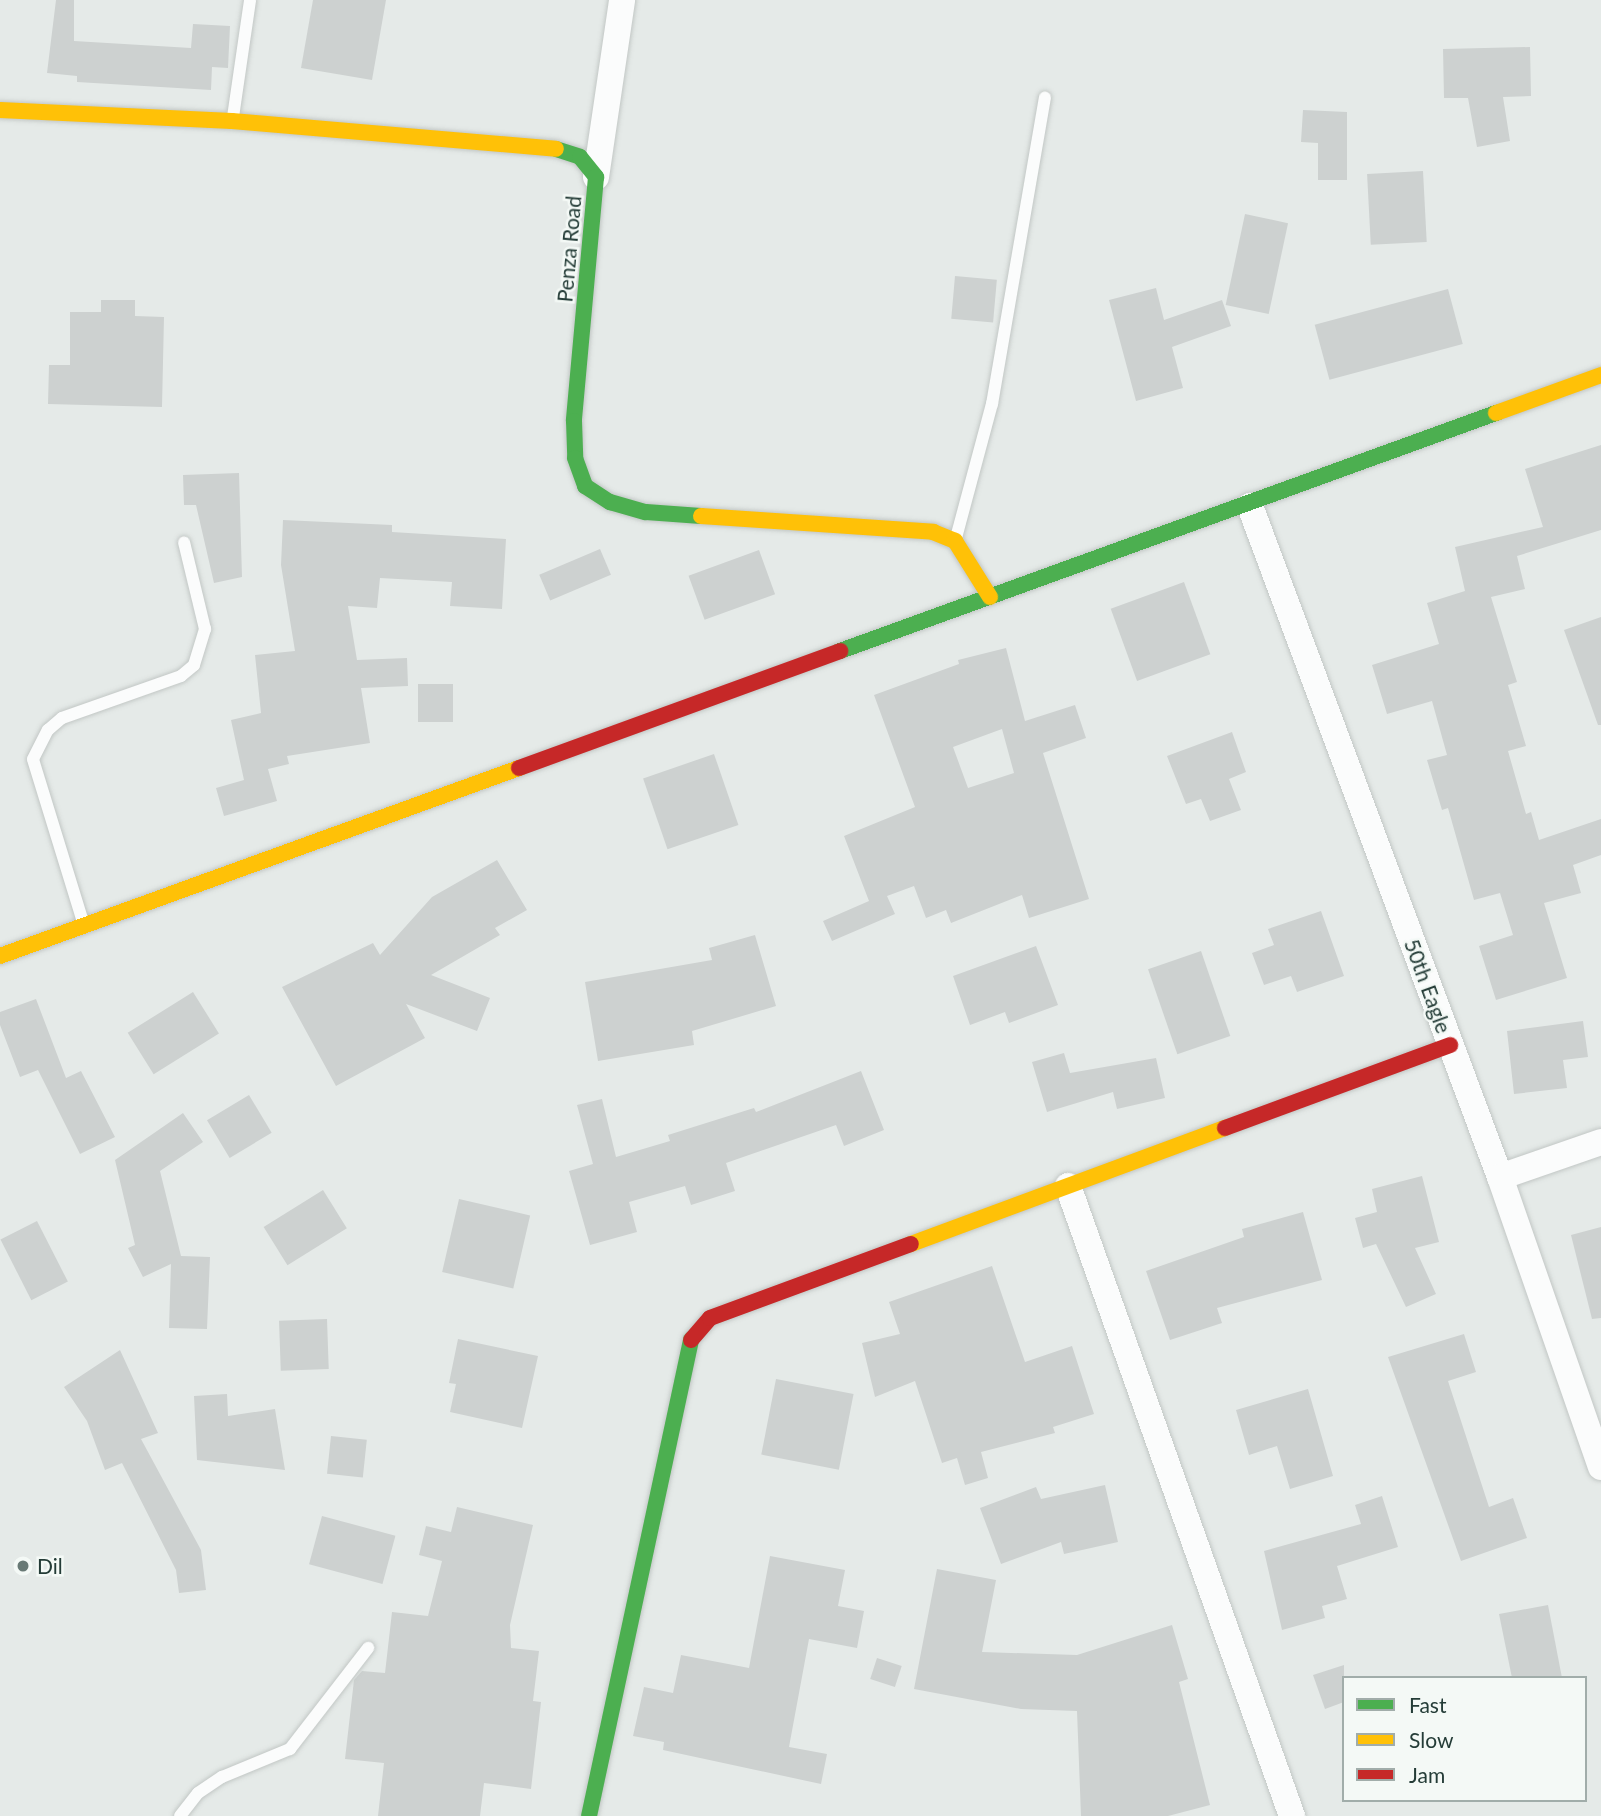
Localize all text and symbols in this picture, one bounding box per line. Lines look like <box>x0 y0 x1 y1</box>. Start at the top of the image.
street label: Penza Road <box>552 195 586 303</box>
street label: 50th Eagle <box>1399 935 1457 1037</box>
place label: Dil <box>37 1553 63 1579</box>
marker: Dil <box>15 1558 31 1574</box>
legend <box>1342 1676 1587 1802</box>
text: Fast <box>1409 1692 1446 1717</box>
text: Slow <box>1409 1727 1453 1752</box>
text: Jam <box>1409 1762 1445 1787</box>

